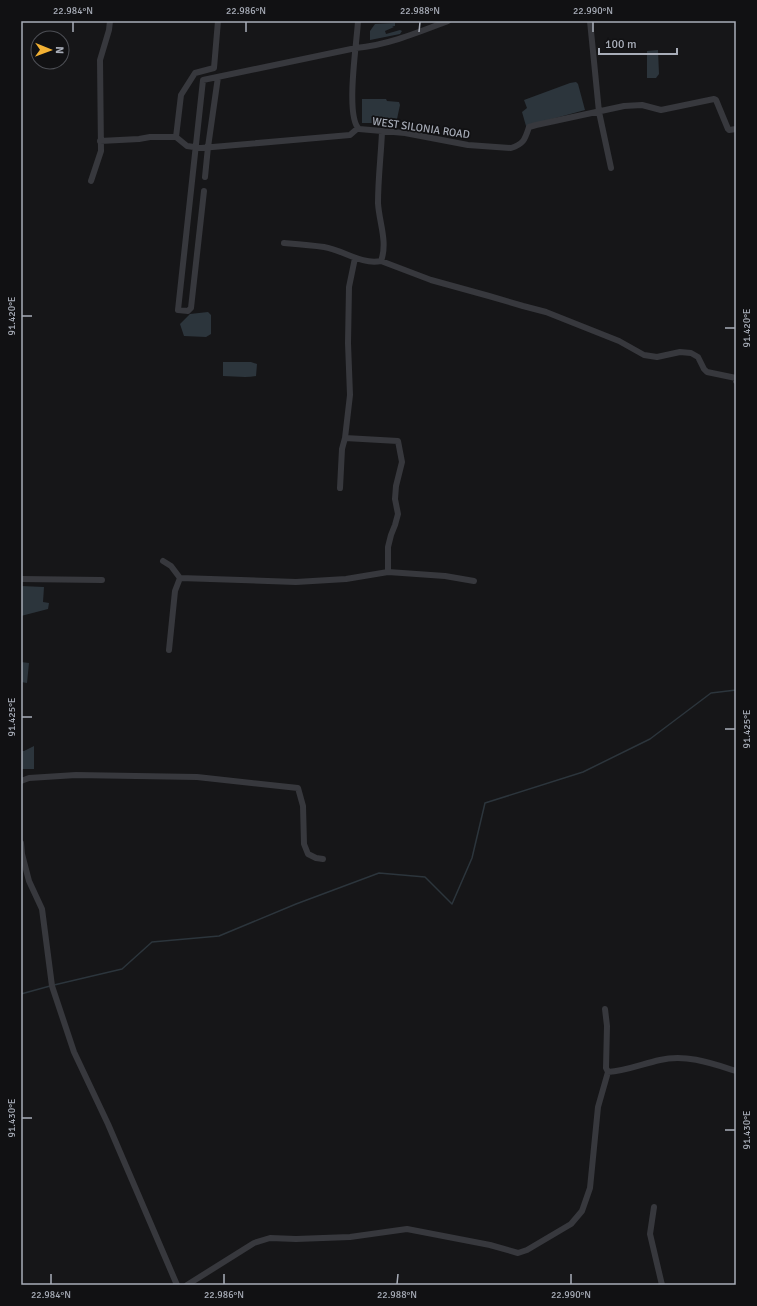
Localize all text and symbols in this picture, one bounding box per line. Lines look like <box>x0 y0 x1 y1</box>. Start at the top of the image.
text: 22.984°N <box>53 5 93 17</box>
text: 22.986°N <box>226 5 266 17</box>
text: 22.988°N <box>400 5 440 17</box>
text: 22.990°N <box>573 5 613 17</box>
north arrow <box>30 30 70 70</box>
scale bar <box>599 30 677 56</box>
text: 100 m <box>605 37 637 52</box>
text: N <box>53 46 66 54</box>
street label: WEST SILONIA ROAD <box>371 115 471 141</box>
text: 91.420°E <box>6 296 18 336</box>
text: 91.420°E <box>741 308 753 348</box>
text: 91.425°E <box>6 697 18 737</box>
text: 91.425°E <box>741 709 753 749</box>
text: 91.430°E <box>6 1098 18 1138</box>
text: 91.430°E <box>741 1110 753 1150</box>
text: 22.984°N <box>31 1289 71 1301</box>
text: 22.986°N <box>204 1289 244 1301</box>
text: 22.988°N <box>377 1289 417 1301</box>
text: 22.990°N <box>551 1289 591 1301</box>

